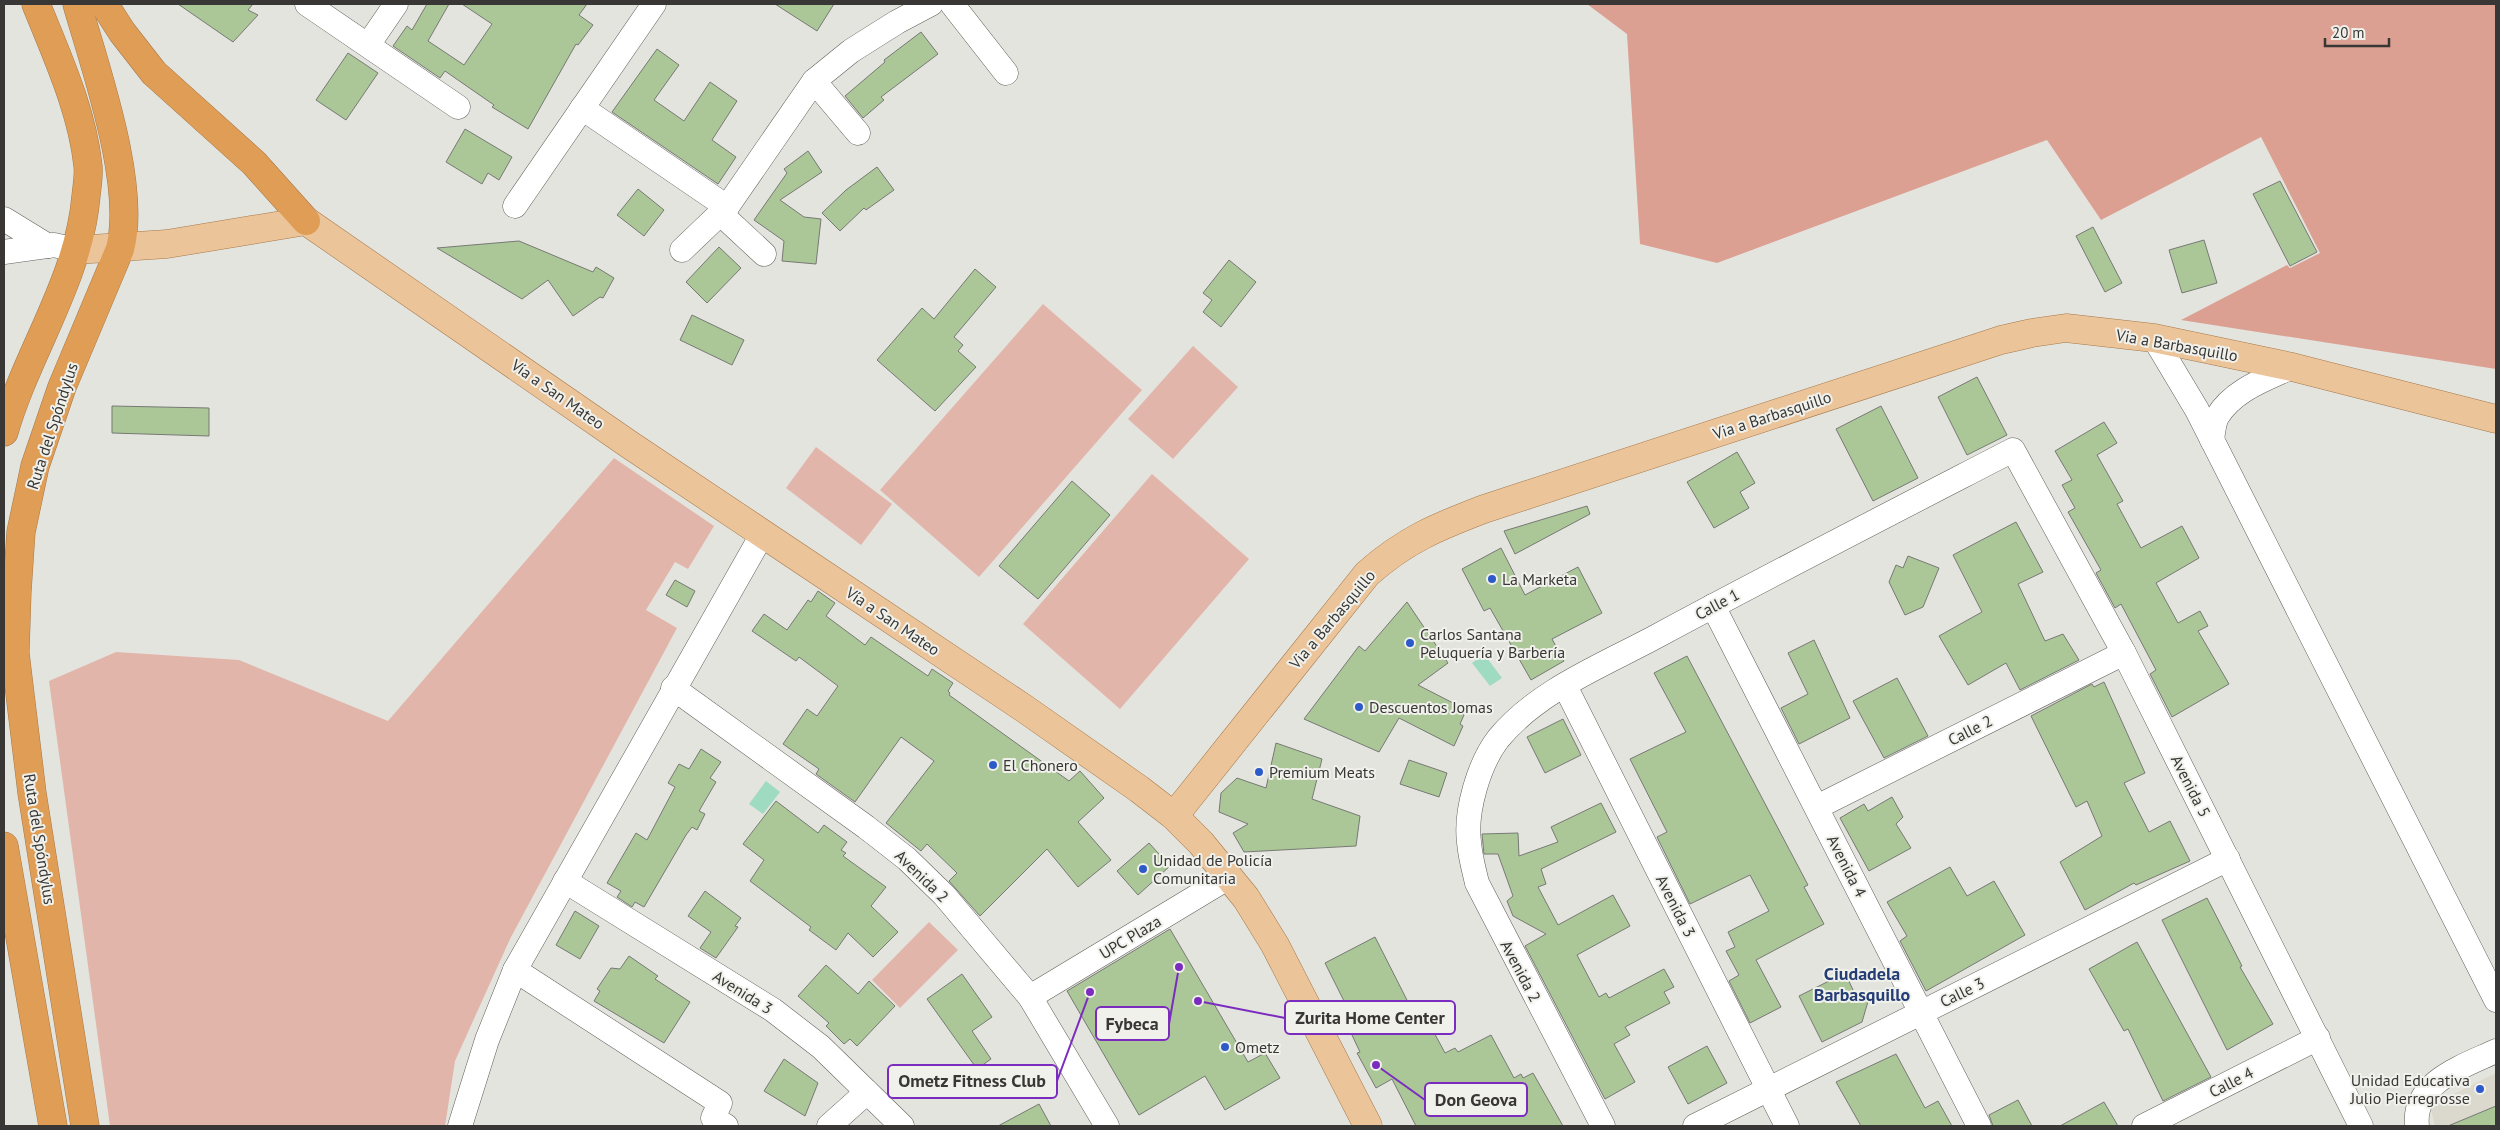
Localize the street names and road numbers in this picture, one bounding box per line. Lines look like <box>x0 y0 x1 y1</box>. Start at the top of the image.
street label: Via a Barbasquillo <box>2114 324 2239 366</box>
street label: Vía a San Mateo <box>507 354 608 433</box>
street label: Ruta del Spóndylus <box>22 360 82 492</box>
street label: Via a Barbasquillo <box>1709 386 1834 444</box>
street label: Via a Barbasquillo <box>1284 565 1379 673</box>
street label: Vía a San Mateo <box>841 582 944 660</box>
street label: Calle 1 <box>1691 584 1743 624</box>
street label: Calle 2 <box>1944 710 1996 750</box>
street label: Avenida 5 <box>2167 752 2215 820</box>
street label: Ruta del Spóndylus <box>20 772 60 906</box>
street label: Avenida 4 <box>1823 832 1871 901</box>
street label: Avenida 2 <box>891 846 953 906</box>
street label: Avenida 3 <box>1652 872 1700 940</box>
street label: UPC Plaza <box>1095 911 1165 963</box>
street label: Avenida 2 <box>1496 937 1546 1005</box>
street label: Avenida 3 <box>709 966 777 1018</box>
street label: Calle 3 <box>1936 973 1988 1011</box>
street label: Calle 4 <box>2205 1062 2257 1102</box>

